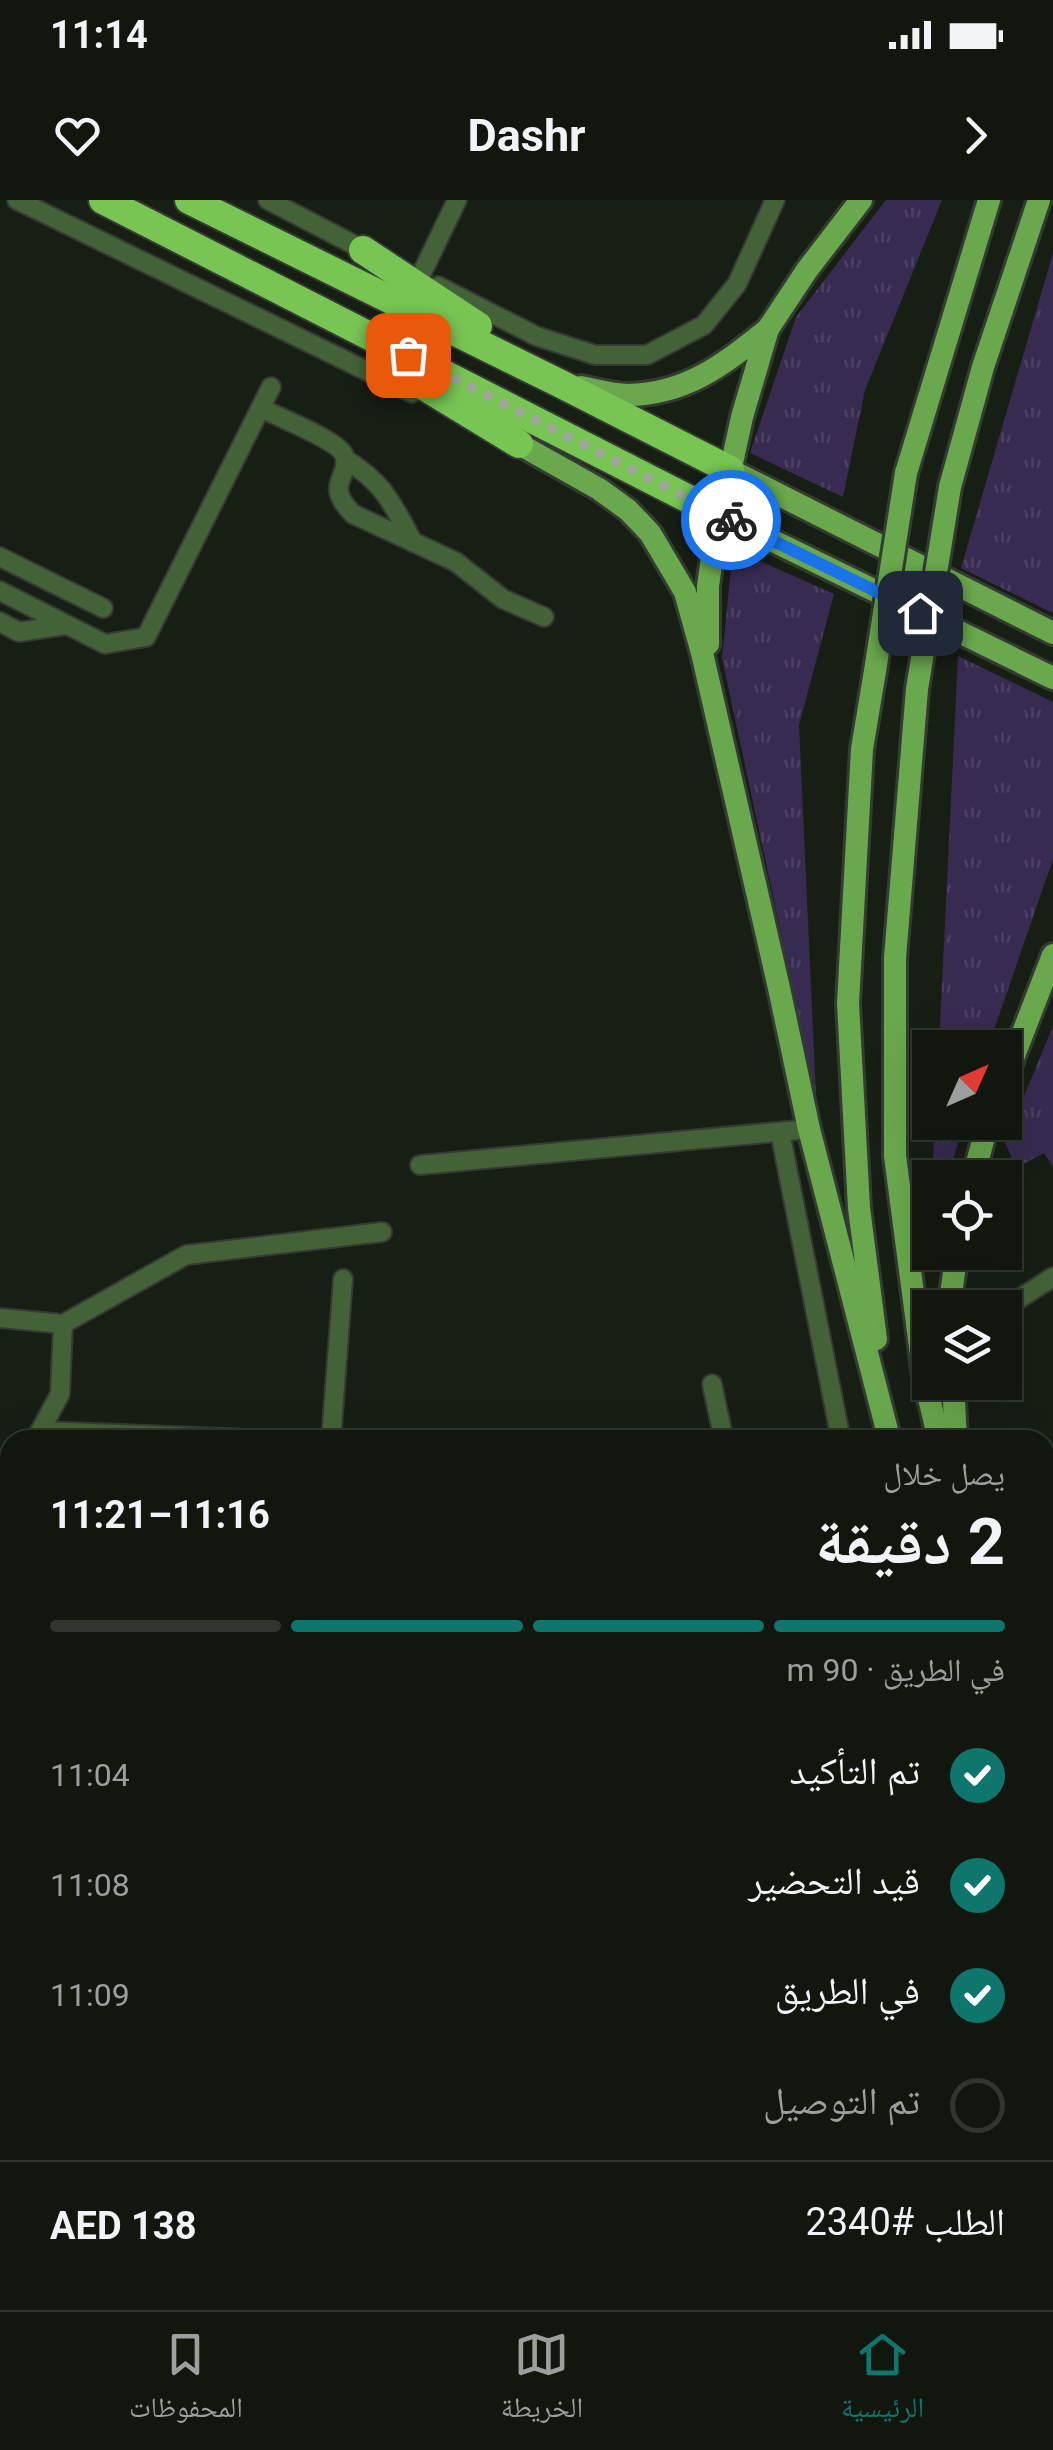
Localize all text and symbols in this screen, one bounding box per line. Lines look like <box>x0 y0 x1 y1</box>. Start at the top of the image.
text: 11:14 <box>50 13 148 57</box>
icon: heart <box>50 108 105 163</box>
icon: forward <box>948 108 1003 163</box>
text: Dashr <box>467 109 586 162</box>
pin <box>366 313 451 398</box>
icon: bag <box>381 328 436 383</box>
courier <box>681 470 781 570</box>
icon: bike <box>704 493 759 548</box>
pin <box>878 571 963 656</box>
icon: home <box>893 586 948 641</box>
north arrow <box>912 1030 1022 1140</box>
map controls <box>912 1030 1022 1400</box>
button: locate <box>912 1160 1022 1270</box>
button: layers <box>912 1290 1022 1400</box>
text: يصل خلال <box>883 1455 1005 1493</box>
text: 11:16–11:21 <box>50 1493 270 1537</box>
text: 2 دقيقة <box>815 1504 1005 1580</box>
text: في الطريق · 90 m <box>786 1651 1005 1689</box>
icon: check <box>950 1748 1005 1803</box>
text: تم التأكيد <box>790 1749 920 1793</box>
text: 11:04 <box>50 1756 130 1794</box>
icon: check <box>950 1858 1005 1913</box>
text: قيد التحضير <box>748 1859 920 1903</box>
text: 11:08 <box>50 1866 130 1904</box>
icon: check <box>950 1968 1005 2023</box>
text: في الطريق <box>775 1969 920 2013</box>
text: 11:09 <box>50 1976 130 2014</box>
text: تم التوصيل <box>763 2079 920 2123</box>
text: الطلب #2340 <box>805 2200 1005 2244</box>
text: AED 138 <box>50 2204 196 2248</box>
tab: المحفوظات <box>129 2327 243 2435</box>
tab: الخريطة <box>501 2327 583 2435</box>
tab: الرئيسية <box>841 2327 924 2435</box>

